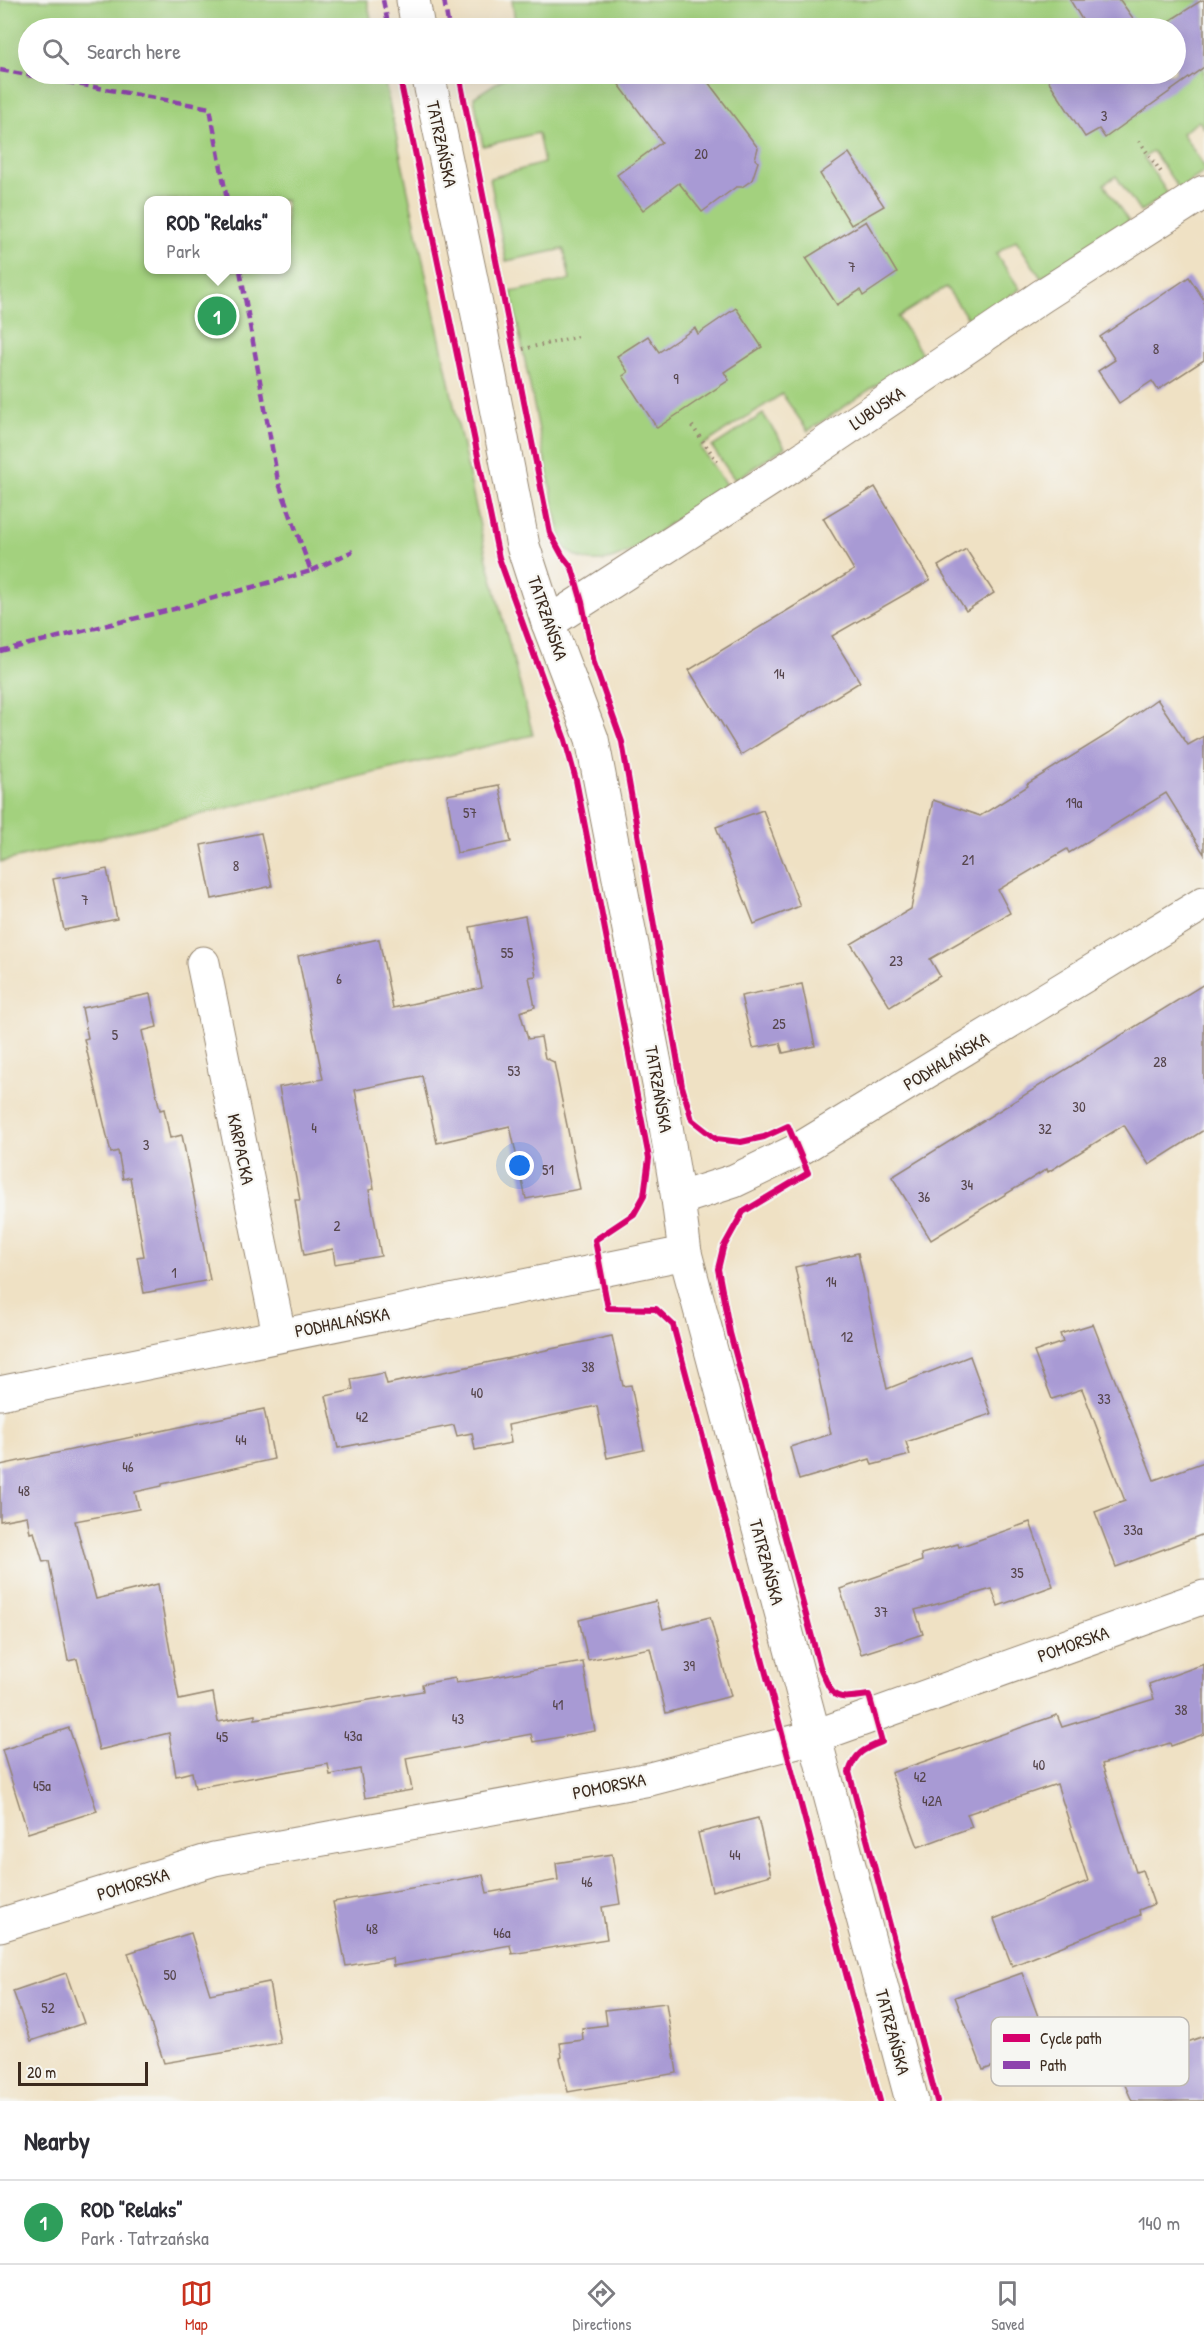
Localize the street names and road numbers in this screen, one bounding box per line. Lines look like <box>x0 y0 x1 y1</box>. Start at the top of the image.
street label: TATRZAŃSKA <box>421 98 463 190</box>
street label: LUBUSKA <box>844 380 910 436</box>
street label: TATRZAŃSKA <box>522 572 574 664</box>
street label: PODHALAŃSKA <box>898 1025 994 1096</box>
street label: TATRZAŃSKA <box>639 1044 679 1135</box>
street label: KARPACKA <box>221 1111 261 1187</box>
street label: PODHALAŃSKA <box>293 1301 392 1343</box>
street label: TATRZAŃSKA <box>744 1516 790 1608</box>
street label: POMORSKA <box>1034 1620 1112 1668</box>
street label: POMORSKA <box>570 1767 648 1805</box>
street label: POMORSKA <box>94 1861 172 1907</box>
street label: TATRZAŃSKA <box>870 1986 916 2078</box>

